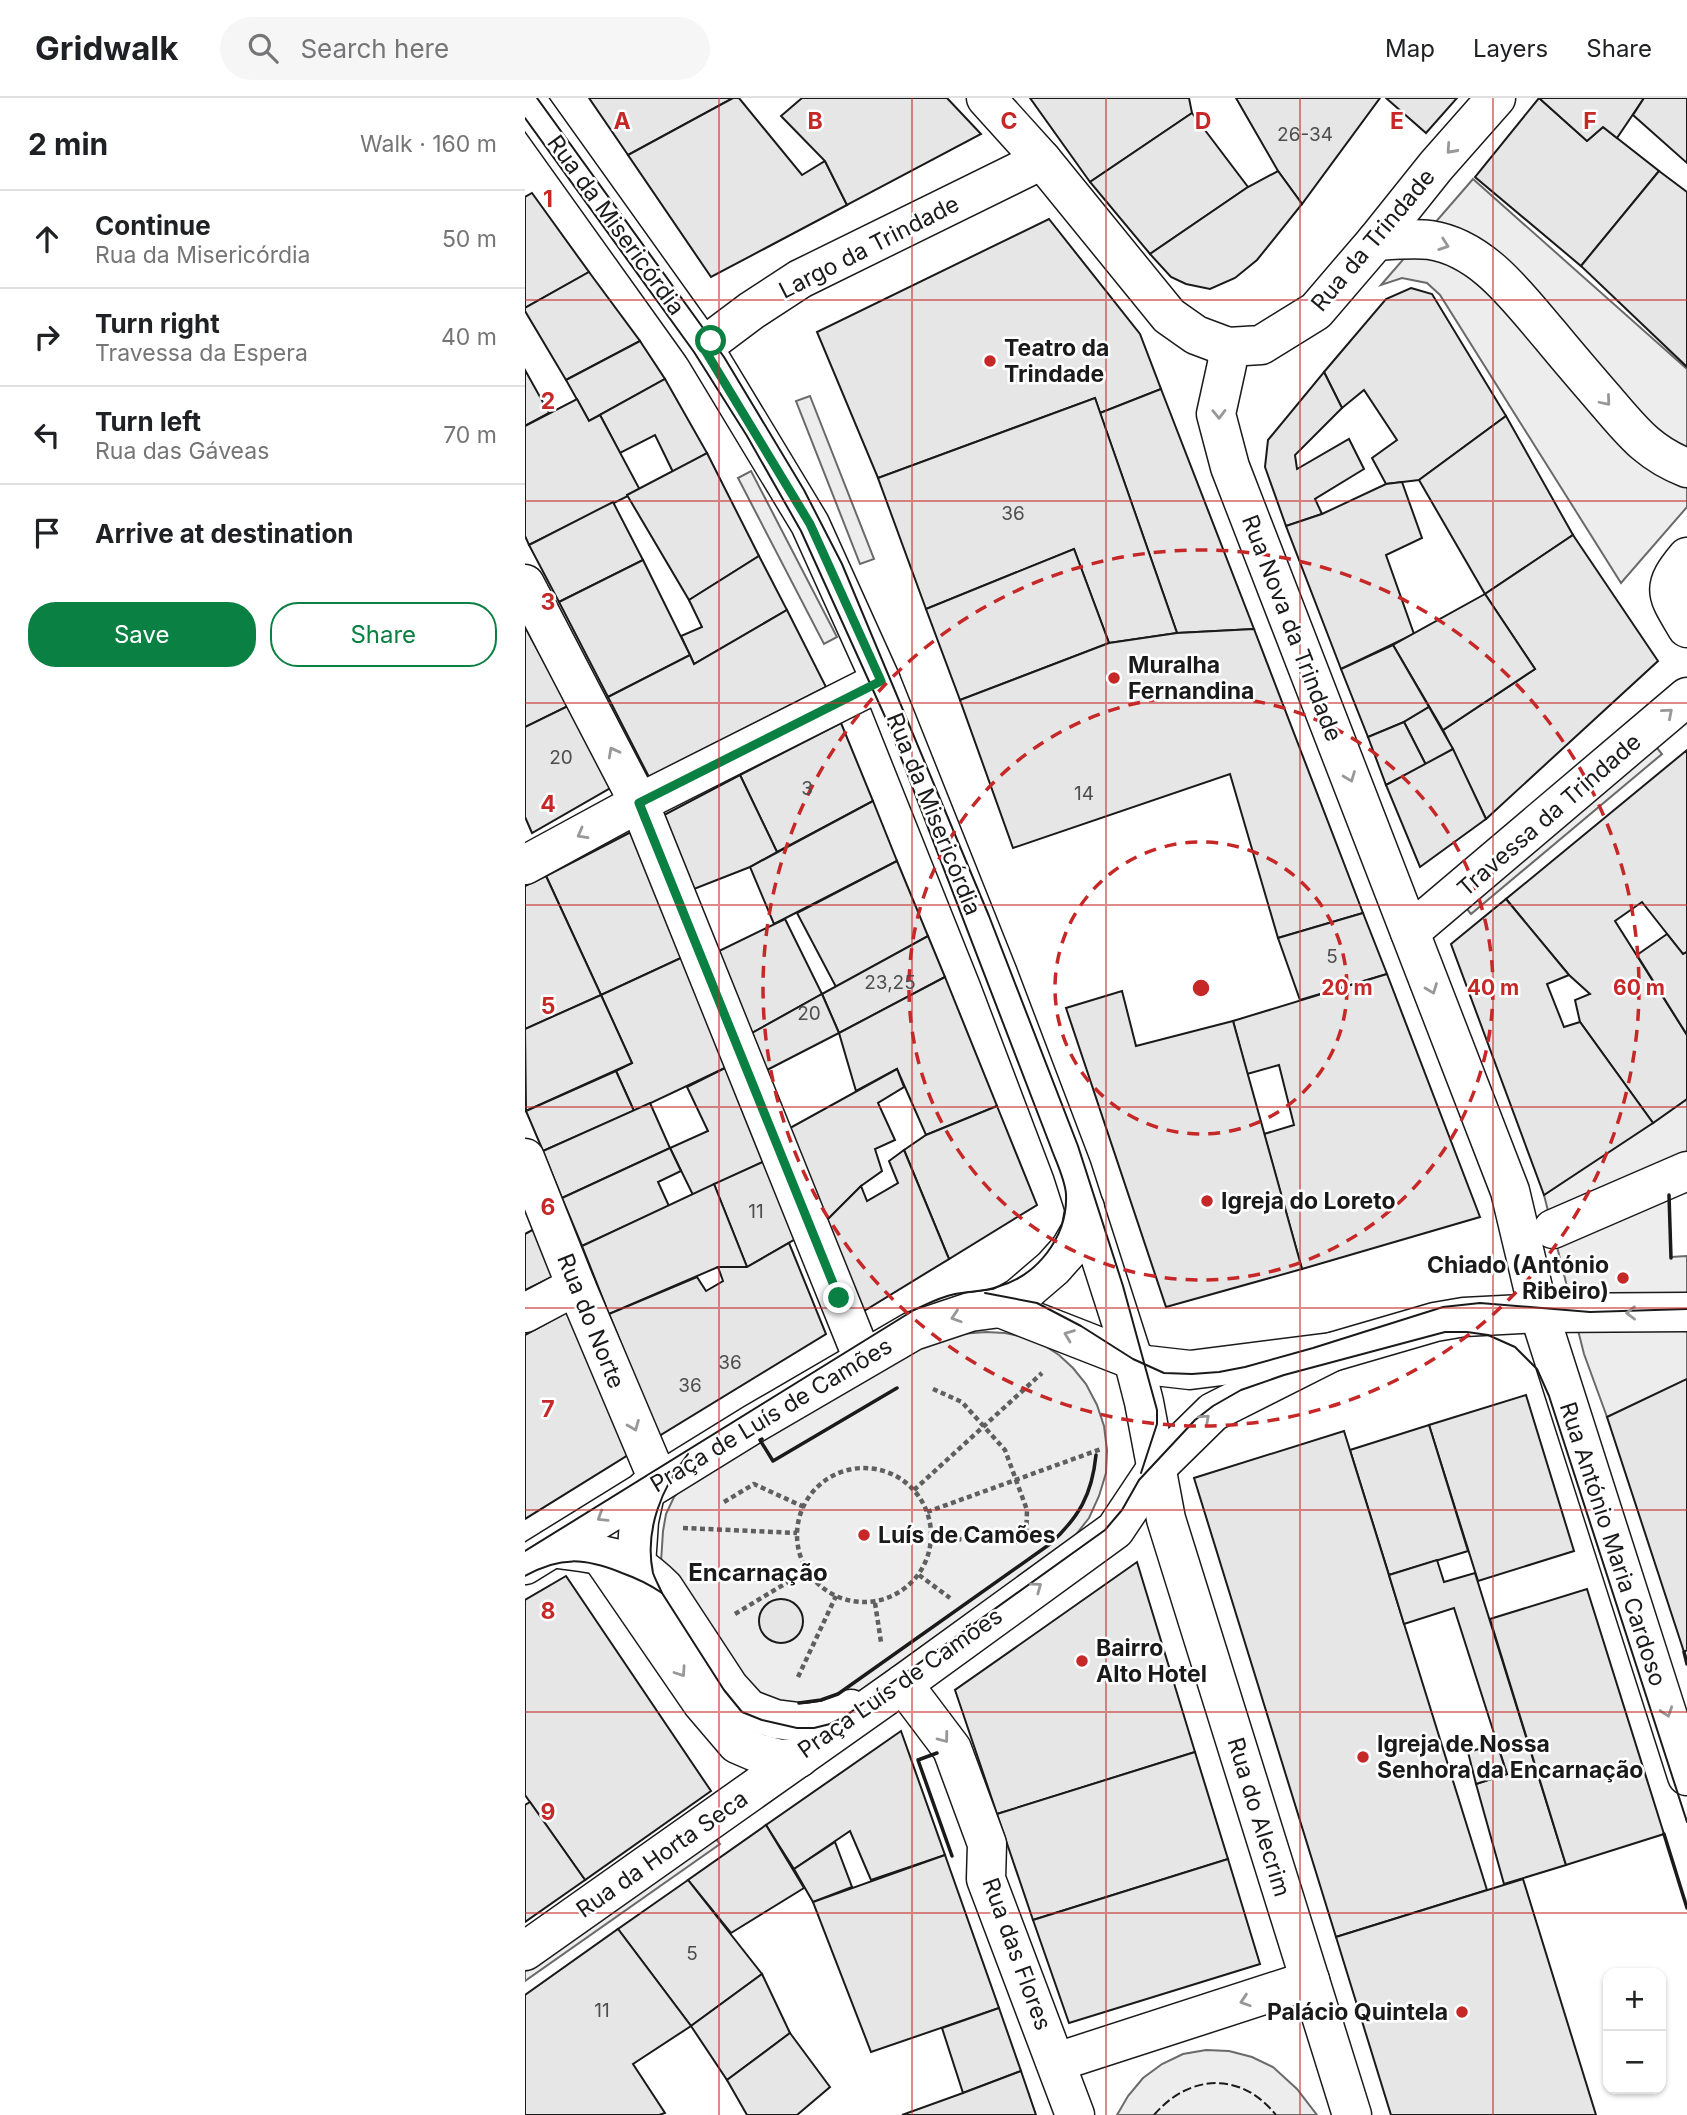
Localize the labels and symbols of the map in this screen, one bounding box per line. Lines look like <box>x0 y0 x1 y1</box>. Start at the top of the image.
text: A <box>613 107 631 135</box>
text: B <box>807 107 823 135</box>
text: C <box>1000 107 1018 135</box>
text: D <box>1195 107 1211 135</box>
text: E <box>1390 107 1404 135</box>
text: F <box>1583 107 1597 135</box>
house number: 26-34 <box>1277 123 1333 146</box>
street label: Rua da Misericórdia <box>541 130 691 320</box>
one-way arrow <box>1447 141 1459 154</box>
street label: Rua da Trindade <box>1305 163 1441 317</box>
text: 1 <box>543 185 553 213</box>
street label: Largo da Trindade <box>774 190 964 304</box>
one-way arrow <box>1437 237 1449 251</box>
route start <box>695 325 726 356</box>
place label: Teatro da Trindade <box>1004 334 1109 388</box>
marker: Teatro da Trindade <box>982 353 998 369</box>
text: 2 <box>541 387 555 415</box>
one-way arrow <box>1597 393 1610 405</box>
one-way arrow <box>1211 409 1227 420</box>
house number: 36 <box>1001 502 1025 525</box>
street label: Rua Nova da Trindade <box>1236 511 1348 745</box>
text: 3 <box>541 588 555 616</box>
place label: Muralha Fernandina <box>1128 651 1254 705</box>
marker: Muralha Fernandina <box>1106 670 1122 686</box>
street label: Rua da Misericórdia <box>881 709 987 919</box>
one-way arrow <box>1659 709 1672 721</box>
street label: Travessa da Trindade <box>1452 728 1646 902</box>
house number: 20 <box>549 746 573 769</box>
one-way arrow <box>607 747 621 760</box>
one-way arrow <box>1341 770 1355 782</box>
house number: 3 <box>801 777 813 800</box>
house number: 14 <box>1074 782 1094 805</box>
text: 4 <box>540 790 556 818</box>
one-way arrow <box>577 826 589 839</box>
house number: 5 <box>1326 945 1338 968</box>
house number: 23,25 <box>864 971 916 994</box>
text: 20 m <box>1321 975 1373 1000</box>
text: 40 m <box>1467 975 1519 1000</box>
text: 60 m <box>1613 975 1665 1000</box>
centre of rings <box>1189 976 1213 1000</box>
one-way arrow <box>1424 982 1438 994</box>
text: 5 <box>541 992 555 1020</box>
house number: 20 <box>797 1002 821 1025</box>
place label: Igreja do Loreto <box>1221 1187 1396 1215</box>
text: 6 <box>541 1193 555 1221</box>
marker: Igreja do Loreto <box>1199 1193 1215 1209</box>
house number: 11 <box>748 1200 764 1223</box>
street label: Rua do Norte <box>551 1249 631 1393</box>
place label: Chiado (António Ribeiro) <box>1427 1251 1609 1305</box>
marker: Chiado (António Ribeiro) <box>1615 1270 1631 1286</box>
route end <box>823 1282 854 1313</box>
one-way arrow <box>1625 1306 1636 1321</box>
one-way arrow <box>950 1309 963 1323</box>
one-way arrow <box>1064 1329 1076 1343</box>
street label: Praça de Luís de Camões <box>645 1332 897 1498</box>
house number: 36 <box>718 1351 742 1374</box>
house number: 36 <box>678 1374 702 1397</box>
text: 7 <box>541 1395 555 1423</box>
street label: Rua António Maria Cardoso <box>1554 1398 1672 1690</box>
one-way arrow <box>1197 1415 1210 1428</box>
one-way arrow <box>625 1419 639 1431</box>
one-way arrow <box>597 1509 610 1522</box>
place label: Luís de Camões <box>878 1521 1056 1549</box>
marker: Luís de Camões <box>856 1527 872 1543</box>
district label: Encarnação <box>688 1558 828 1587</box>
one-way arrow <box>1030 1582 1042 1595</box>
text: 8 <box>541 1597 555 1625</box>
street label: Praça Luís de Camões <box>792 1602 1008 1764</box>
place label: Bairro Alto Hotel <box>1096 1634 1207 1688</box>
marker: Bairro Alto Hotel <box>1074 1653 1090 1669</box>
one-way arrow <box>673 1664 686 1677</box>
one-way arrow <box>1658 1706 1673 1718</box>
place label: Igreja de Nossa Senhora da Encarnação <box>1377 1730 1643 1784</box>
one-way arrow <box>936 1731 949 1743</box>
street label: Rua do Alecrim <box>1222 1734 1296 1900</box>
marker: Igreja de Nossa Senhora da Encarnação <box>1355 1749 1371 1765</box>
street label: Rua da Horta Seca <box>571 1784 753 1924</box>
text: 9 <box>541 1798 555 1826</box>
street label: Rua das Flores <box>976 1874 1058 2034</box>
house number: 5 <box>686 1942 698 1965</box>
one-way arrow <box>1240 1993 1252 2007</box>
place label: Palácio Quintela <box>1267 1998 1448 2026</box>
house number: 11 <box>594 1999 610 2022</box>
marker: Palácio Quintela <box>1454 2004 1470 2020</box>

